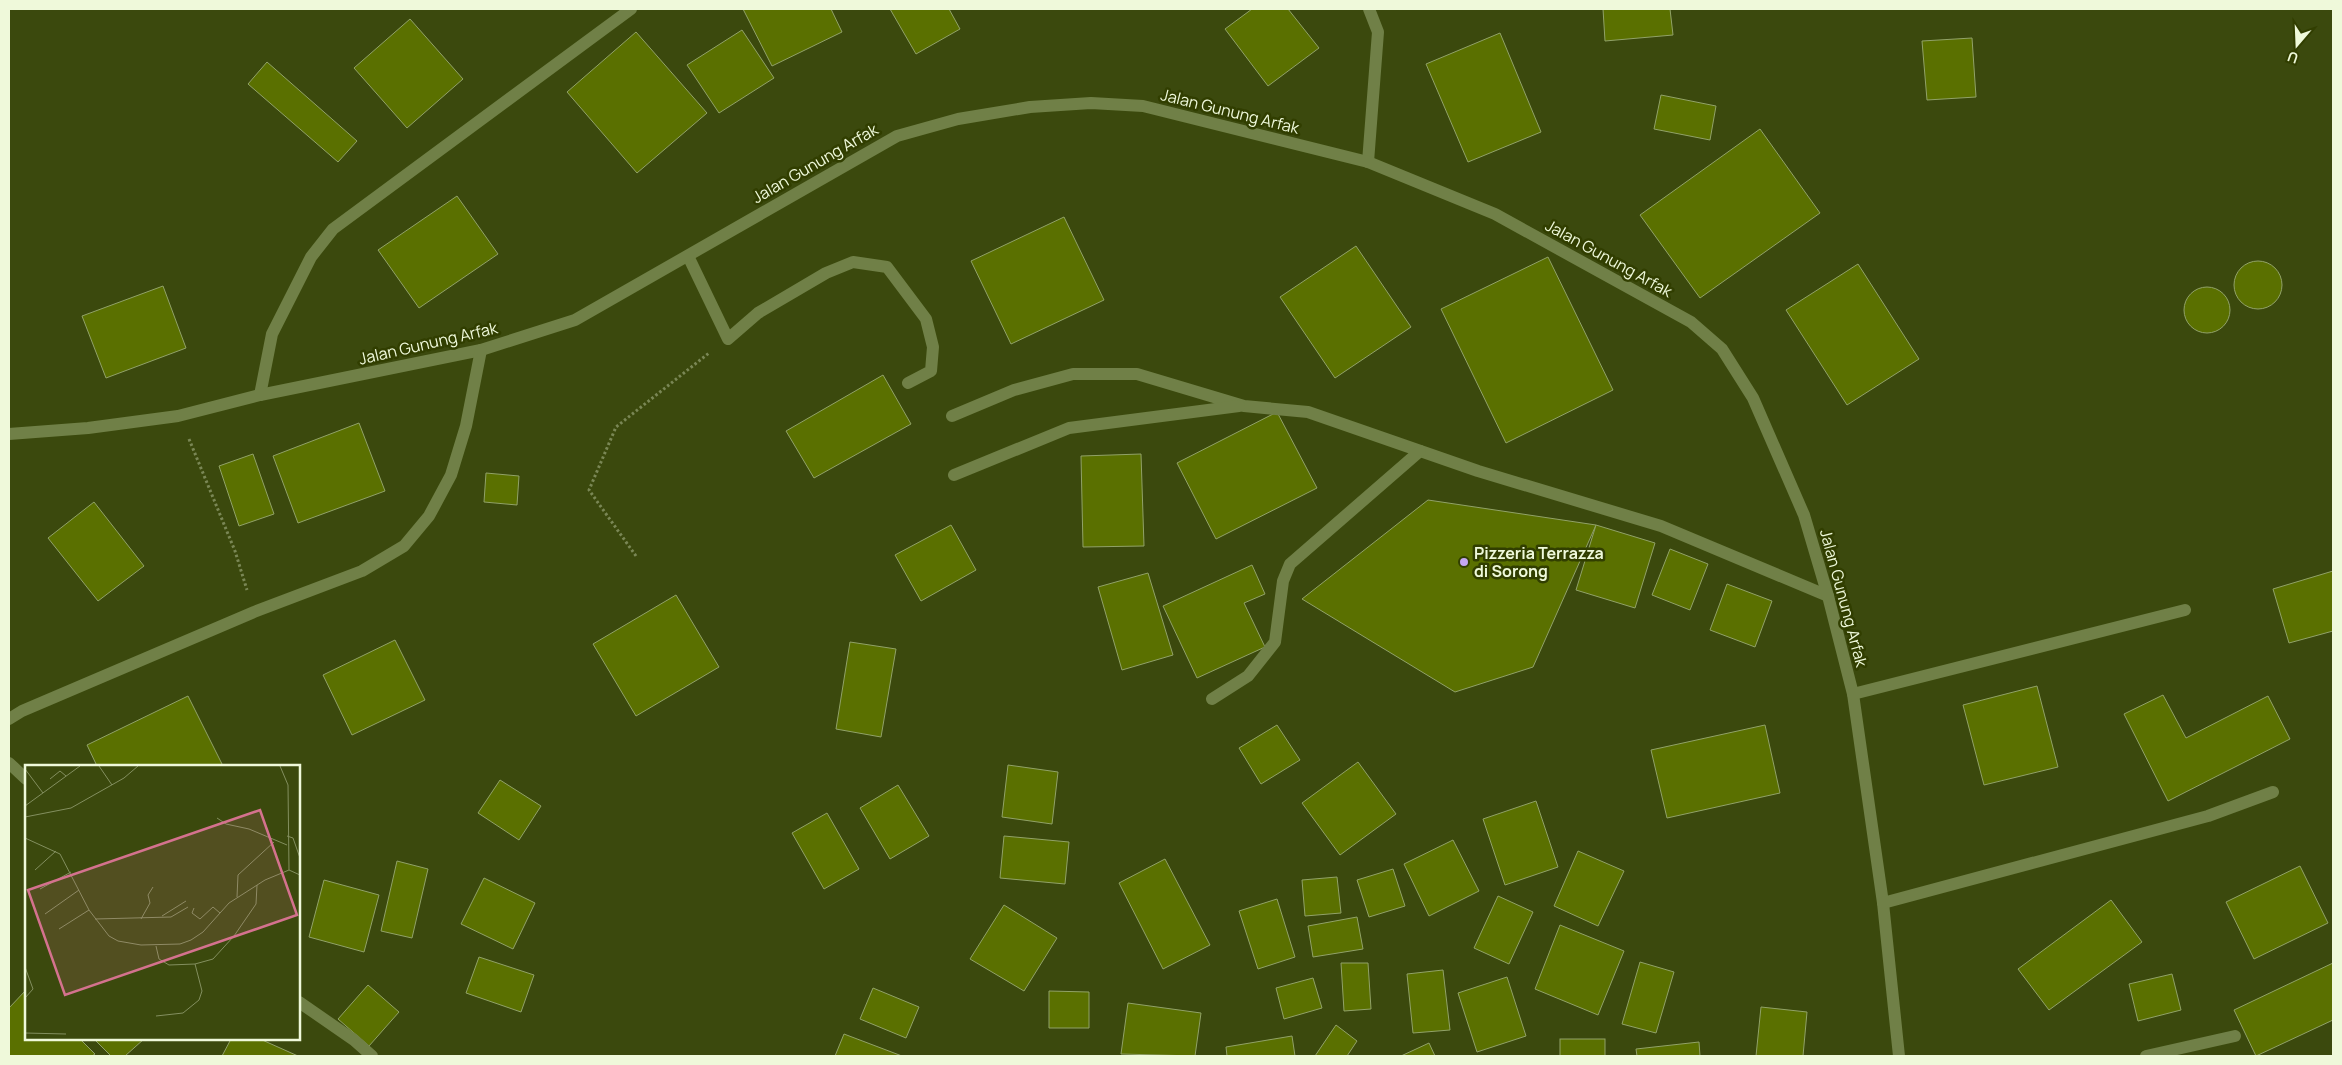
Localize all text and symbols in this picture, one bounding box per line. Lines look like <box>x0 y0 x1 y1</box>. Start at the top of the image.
north arrow <box>2272 20 2322 70</box>
text: U <box>2285 47 2300 68</box>
street label: Jalan Gunung Arfak <box>1159 83 1302 139</box>
street label: Jalan Gunung Arfak <box>748 118 883 208</box>
street label: Jalan Gunung Arfak <box>1542 214 1677 302</box>
street label: Jalan Gunung Arfak <box>356 316 501 370</box>
street label: Jalan Gunung Arfak <box>1815 527 1873 670</box>
place label: Pizzeria Terrazza di Sorong <box>1474 542 1604 582</box>
marker: Pizzeria Terrazza di Sorong <box>1458 556 1470 568</box>
inset map <box>25 765 300 1040</box>

